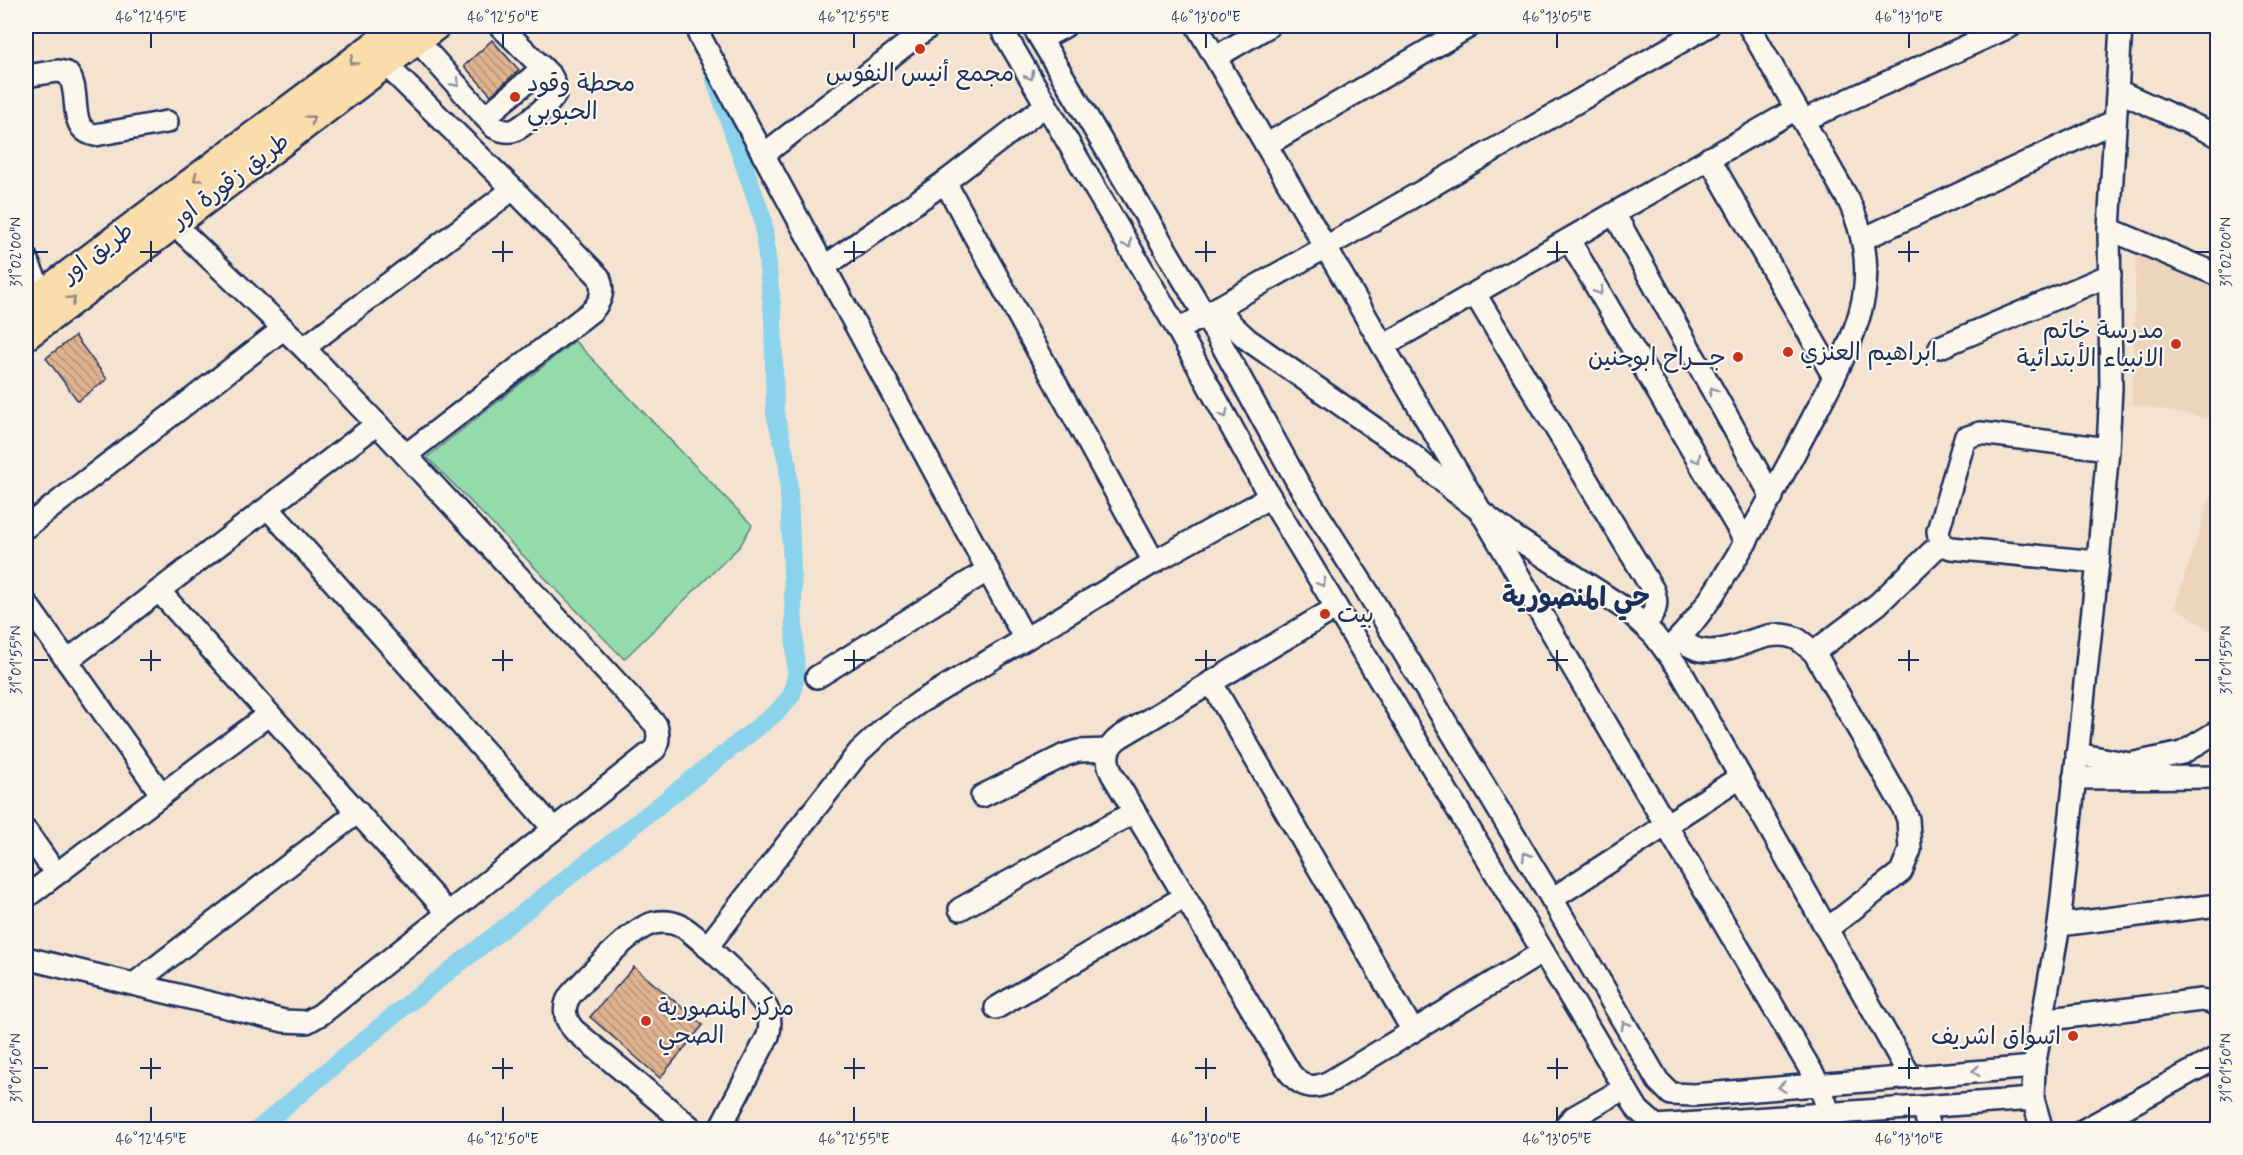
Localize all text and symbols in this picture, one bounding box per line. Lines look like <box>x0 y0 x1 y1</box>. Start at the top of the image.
text: 46°12'45"E <box>116 8 187 28</box>
text: 46°12'50"E <box>467 8 539 28</box>
text: 46°12'55"E <box>818 8 890 28</box>
text: 46°13'00"E <box>1171 8 1241 28</box>
text: 46°13'05"E <box>1523 8 1592 28</box>
text: 46°13'10"E <box>1875 8 1943 28</box>
marker: مجمع أنيس النفوس <box>913 42 927 56</box>
one-way arrow <box>349 53 360 64</box>
place label: مجمع أنيس النفوس <box>826 58 1014 90</box>
place label: محطة وقود الحبوبي <box>527 69 635 132</box>
one-way arrow <box>1022 70 1034 80</box>
one-way arrow <box>449 77 460 87</box>
marker: محطة وقود الحبوبي <box>508 90 522 104</box>
one-way arrow <box>305 116 316 127</box>
street label: طريق زقورة اور <box>164 126 296 237</box>
one-way arrow <box>193 170 204 181</box>
street label: طريق اور <box>54 216 140 292</box>
text: 31°02'00"N <box>7 217 27 287</box>
text: 31°02'00"N <box>2217 217 2237 287</box>
one-way arrow <box>1121 238 1132 248</box>
one-way arrow <box>1591 285 1603 295</box>
one-way arrow <box>65 296 76 307</box>
place label: مدرسة خاتم الانبياء الأبتدائية <box>2017 316 2164 375</box>
marker: مدرسة خاتم الانبياء الأبتدائية <box>2169 337 2183 351</box>
place label: ابراهيم العنزي <box>1800 338 1937 370</box>
place label: جـــراح ابوحنين <box>1588 343 1726 374</box>
marker: ابراهيم العنزي <box>1781 345 1795 359</box>
marker: جـــراح ابوحنين <box>1731 350 1745 364</box>
one-way arrow <box>1709 387 1720 397</box>
one-way arrow <box>1217 408 1228 418</box>
one-way arrow <box>1690 453 1702 463</box>
one-way arrow <box>1314 577 1326 587</box>
district label: حي المنصورية <box>1502 581 1650 621</box>
place label: بيت <box>1337 600 1374 631</box>
marker: بيت <box>1318 607 1332 621</box>
text: 31°01'55"N <box>7 626 27 694</box>
text: 31°01'55"N <box>2217 626 2237 694</box>
one-way arrow <box>1523 852 1534 863</box>
place label: مركز المنصورية الصحي <box>658 993 794 1056</box>
marker: مركز المنصورية الصحي <box>639 1014 653 1028</box>
one-way arrow <box>1620 1021 1632 1031</box>
place label: اسواق اشريف <box>1931 1022 2061 1053</box>
marker: اسواق اشريف <box>2066 1029 2080 1043</box>
text: 31°01'50"N <box>7 1033 27 1103</box>
text: 31°01'50"N <box>2217 1033 2237 1103</box>
one-way arrow <box>1971 1064 1980 1077</box>
one-way arrow <box>1777 1080 1786 1093</box>
text: 46°12'45"E <box>116 1130 187 1150</box>
text: 46°12'50"E <box>467 1130 539 1150</box>
text: 46°12'55"E <box>818 1130 890 1150</box>
text: 46°13'00"E <box>1171 1130 1241 1150</box>
text: 46°13'05"E <box>1523 1130 1592 1150</box>
text: 46°13'10"E <box>1875 1130 1943 1150</box>

